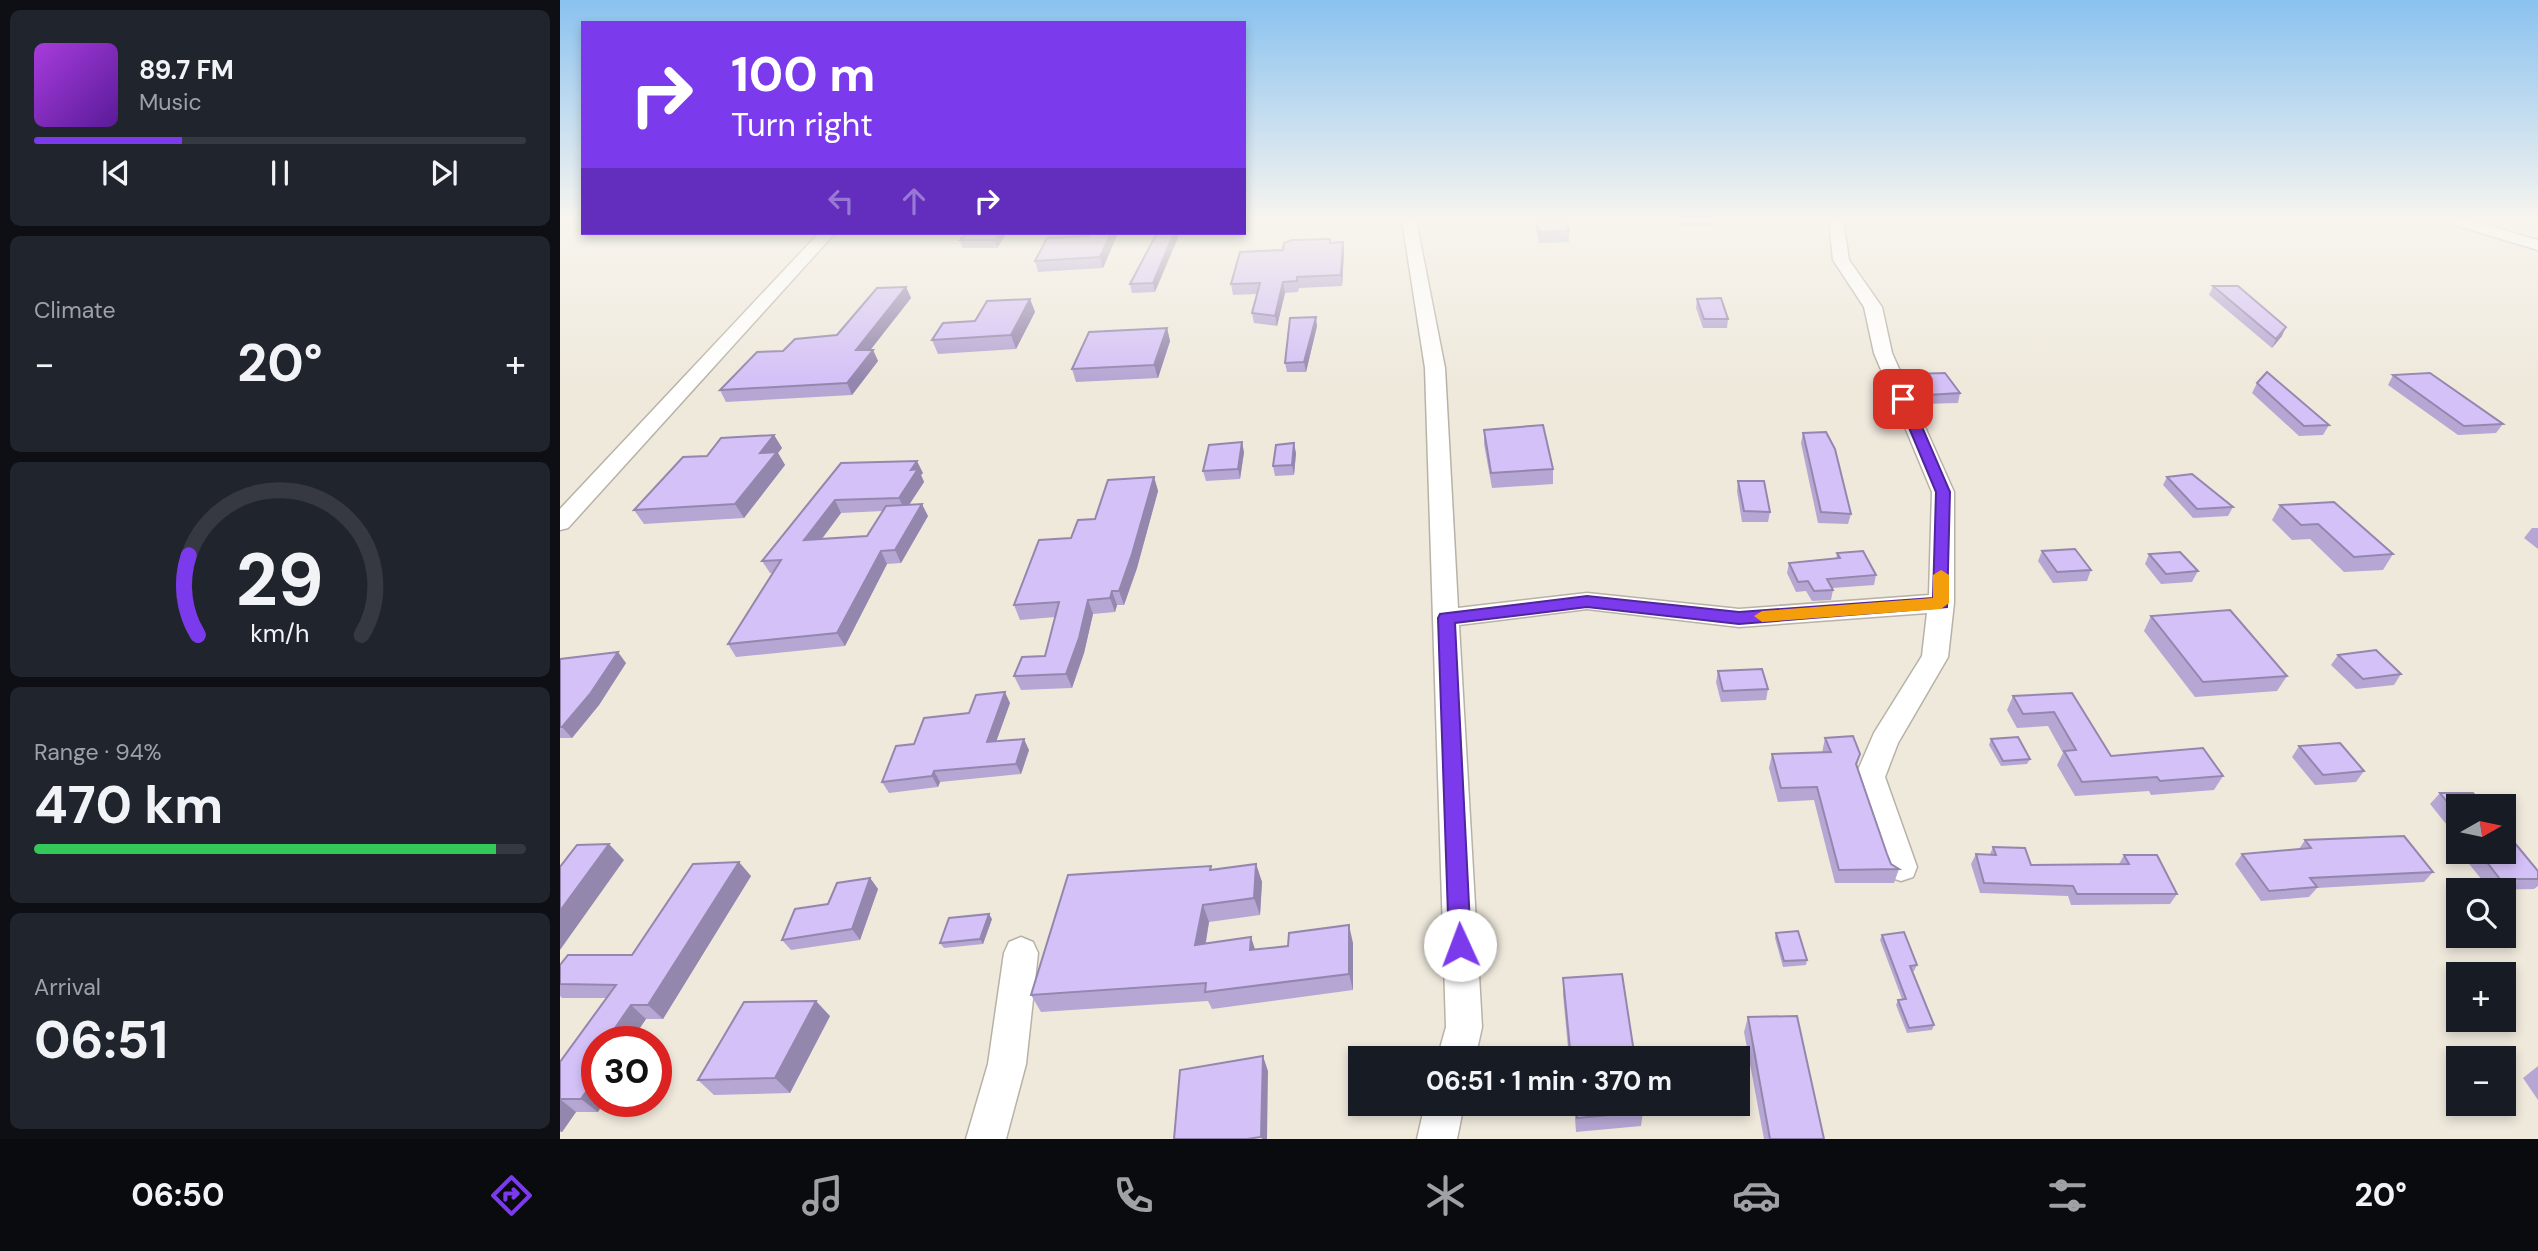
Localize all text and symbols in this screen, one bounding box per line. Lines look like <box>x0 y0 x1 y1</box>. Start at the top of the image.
text: 100 m <box>731 42 875 106</box>
icon: right <box>616 49 707 140</box>
text: 89.7 FM <box>139 53 234 87</box>
text: Music <box>139 87 202 117</box>
text: Turn right <box>731 104 873 146</box>
icon: previous <box>97 154 135 192</box>
icon: pause <box>261 154 299 192</box>
icon: next <box>425 154 463 192</box>
icon: left <box>822 182 860 220</box>
icon: ahead <box>895 182 933 220</box>
icon: right <box>968 182 1006 220</box>
text: Climate <box>34 295 116 325</box>
text: 20° <box>237 329 323 397</box>
text: − <box>34 339 55 389</box>
text: + <box>505 339 526 389</box>
pin <box>1873 369 1933 429</box>
icon: arrive <box>1884 380 1922 418</box>
text: 29 <box>236 534 324 629</box>
text: km/h <box>250 617 310 650</box>
text: Range · 94% <box>34 737 162 767</box>
text: 470 km <box>34 771 223 839</box>
north arrow <box>2446 794 2516 864</box>
map controls <box>2446 794 2516 1116</box>
button: search <box>2446 878 2516 948</box>
position arrow <box>1423 908 1497 982</box>
button: + <box>2446 962 2516 1032</box>
text: Arrival <box>34 972 101 1002</box>
text: 06:51 <box>34 1006 168 1074</box>
speed limit sign: 30 <box>581 1026 672 1117</box>
button: − <box>2446 1046 2516 1116</box>
text: 06:51 · 1 min · 370 m <box>1426 1064 1672 1098</box>
icon: directions <box>487 1171 536 1220</box>
icon: music <box>798 1171 847 1220</box>
icon: phone <box>1109 1171 1158 1220</box>
icon: climate <box>1421 1171 1470 1220</box>
icon: car <box>1732 1171 1781 1220</box>
icon: filters <box>2043 1171 2092 1220</box>
text: 06:50 <box>131 1174 225 1216</box>
text: 20° <box>2354 1174 2407 1216</box>

